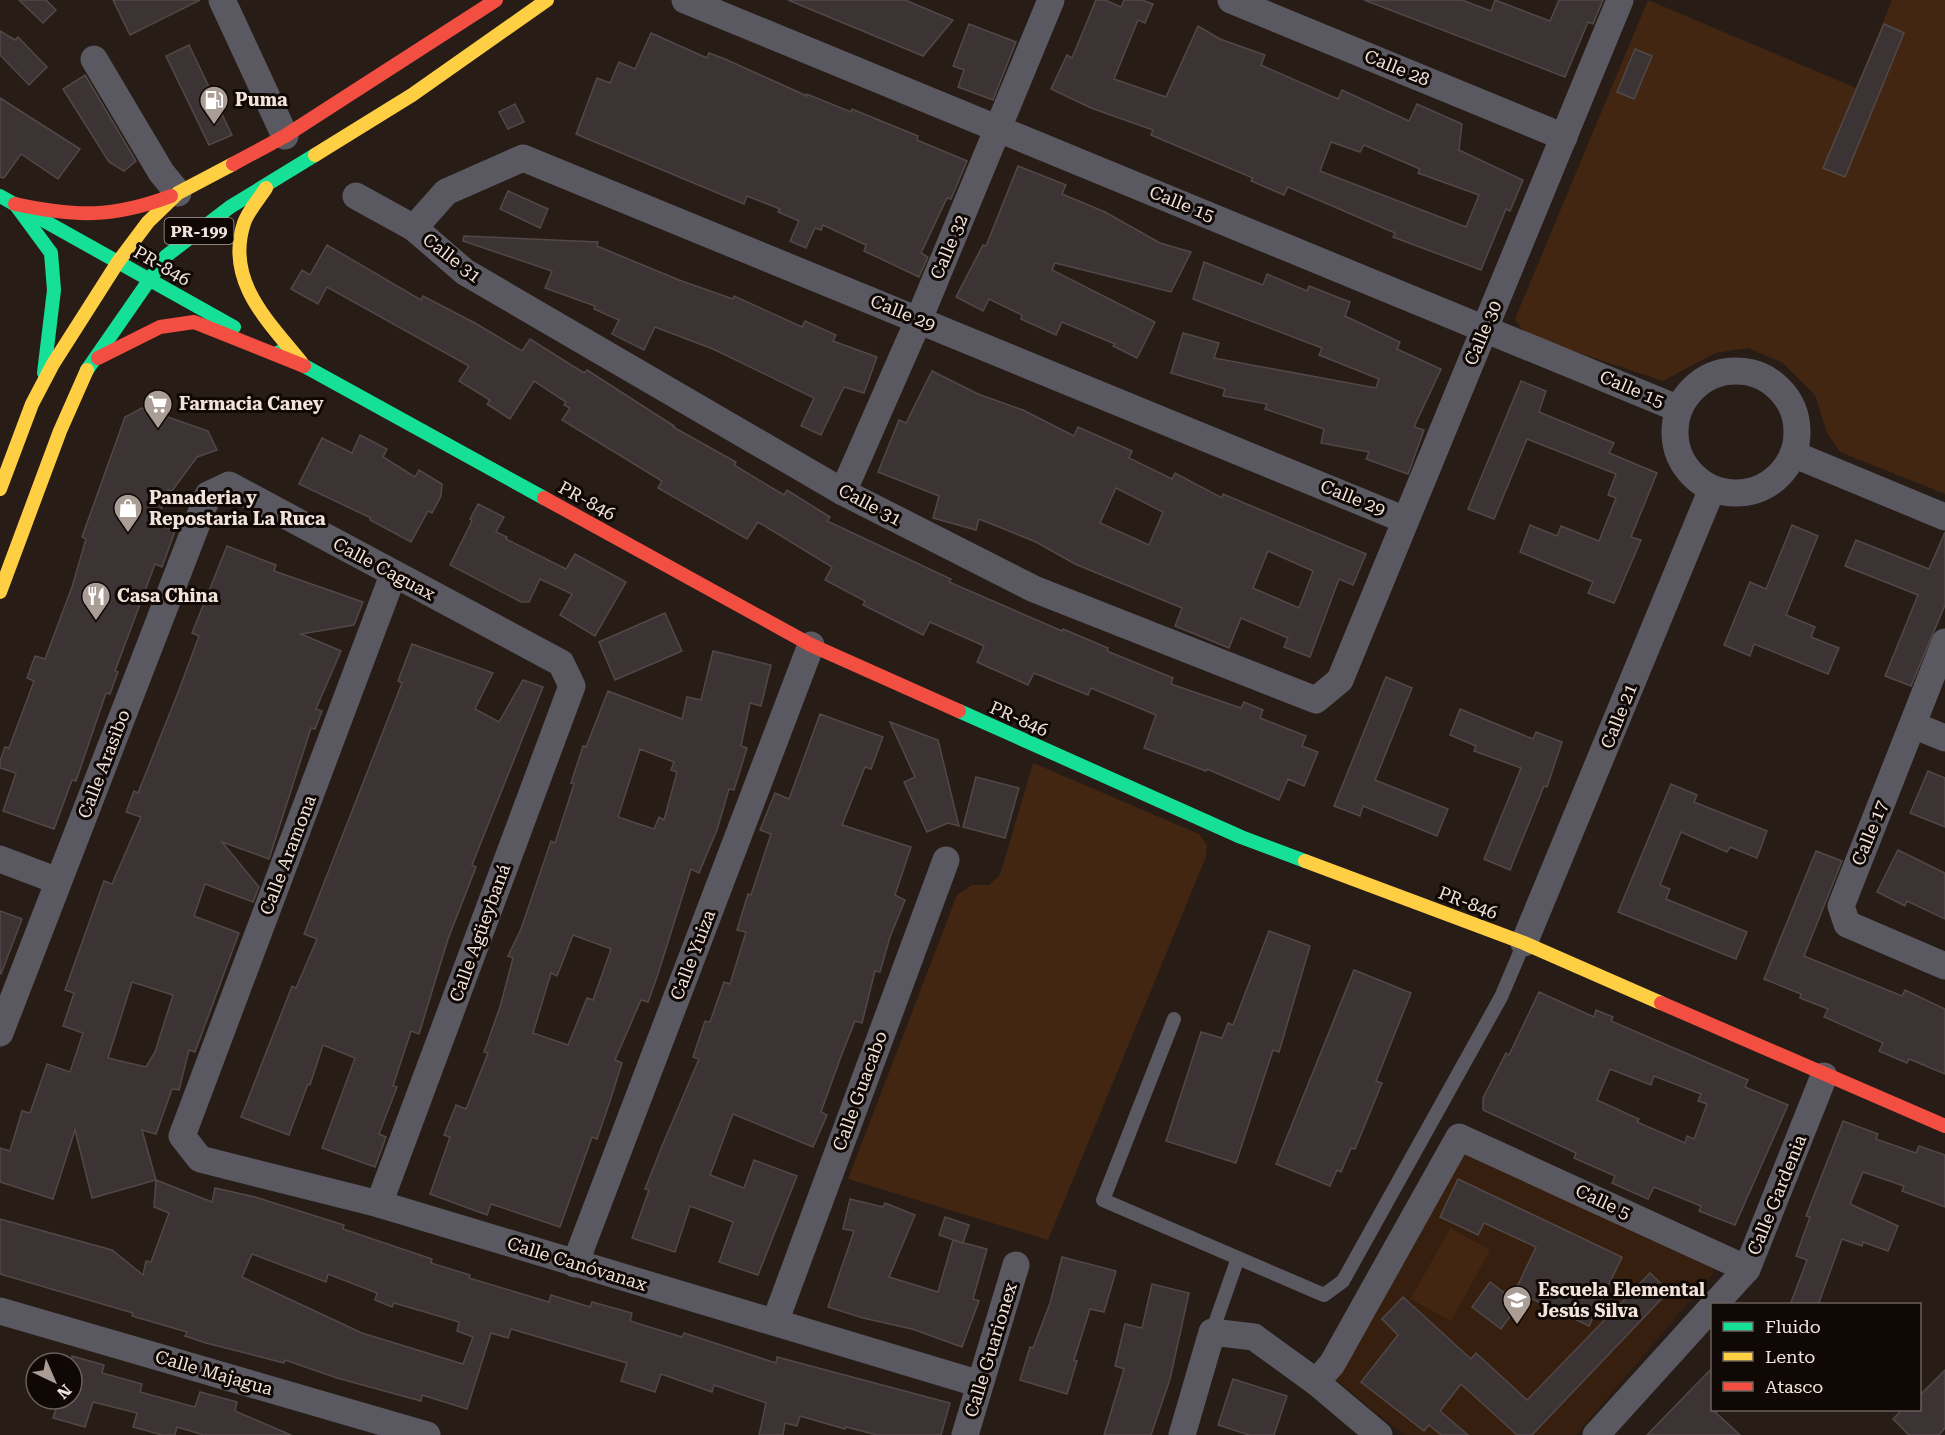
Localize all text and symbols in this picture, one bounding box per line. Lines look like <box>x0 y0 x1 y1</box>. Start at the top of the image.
street label: Calle 28 <box>1362 45 1433 90</box>
fuel station icon: Puma <box>198 84 230 126</box>
place label: Puma <box>235 89 288 110</box>
street label: Calle 15 <box>1147 181 1218 226</box>
street label: Calle 32 <box>926 211 972 282</box>
road number: PR-199 <box>164 218 234 244</box>
street label: Calle 31 <box>419 228 486 287</box>
street label: PR-846 <box>130 241 194 290</box>
street label: Calle 29 <box>868 290 939 335</box>
street label: Calle 30 <box>1460 297 1506 368</box>
street label: Calle 15 <box>1597 366 1668 412</box>
supermarket icon: Farmacia Caney <box>142 388 174 430</box>
place label: Farmacia Caney <box>179 393 324 414</box>
street label: Calle 29 <box>1318 475 1389 520</box>
street label: PR-846 <box>555 476 619 525</box>
street label: Calle 31 <box>835 479 905 530</box>
place label: Panaderia y Repostaria La Ruca <box>149 487 326 529</box>
shop icon: Panaderia y Repostaria La Ruca <box>112 492 144 534</box>
street label: Calle Caguax <box>330 533 439 605</box>
restaurant icon: Casa China <box>80 580 112 622</box>
place label: Casa China <box>117 585 219 606</box>
street label: Calle 21 <box>1596 680 1641 751</box>
street label: PR-846 <box>987 696 1052 741</box>
street label: Calle Arasibo <box>73 707 134 821</box>
street label: Calle Aramona <box>255 792 320 918</box>
street label: Calle 17 <box>1847 797 1892 868</box>
street label: Calle Agüeybaná <box>445 861 514 1005</box>
street label: PR-846 <box>1436 882 1501 923</box>
street label: Calle Yuiza <box>666 907 719 1003</box>
street label: Calle Guacabo <box>828 1028 891 1154</box>
street label: Calle Gardenia <box>1743 1131 1810 1258</box>
street label: Calle 5 <box>1572 1180 1634 1223</box>
street label: Calle Canóvanax <box>505 1232 650 1295</box>
street label: Calle Guarionex <box>960 1279 1021 1420</box>
place label: Escuela Elemental Jesús Silva <box>1538 1279 1705 1321</box>
school or university icon: Escuela Elemental Jesús Silva <box>1501 1284 1533 1326</box>
legend <box>1711 1303 1921 1411</box>
text: Fluido <box>1765 1316 1821 1337</box>
street label: Calle Majagua <box>153 1346 276 1399</box>
text: Lento <box>1765 1346 1815 1367</box>
north arrow <box>24 1351 84 1411</box>
text: Atasco <box>1765 1376 1823 1397</box>
text: N <box>53 1380 75 1403</box>

